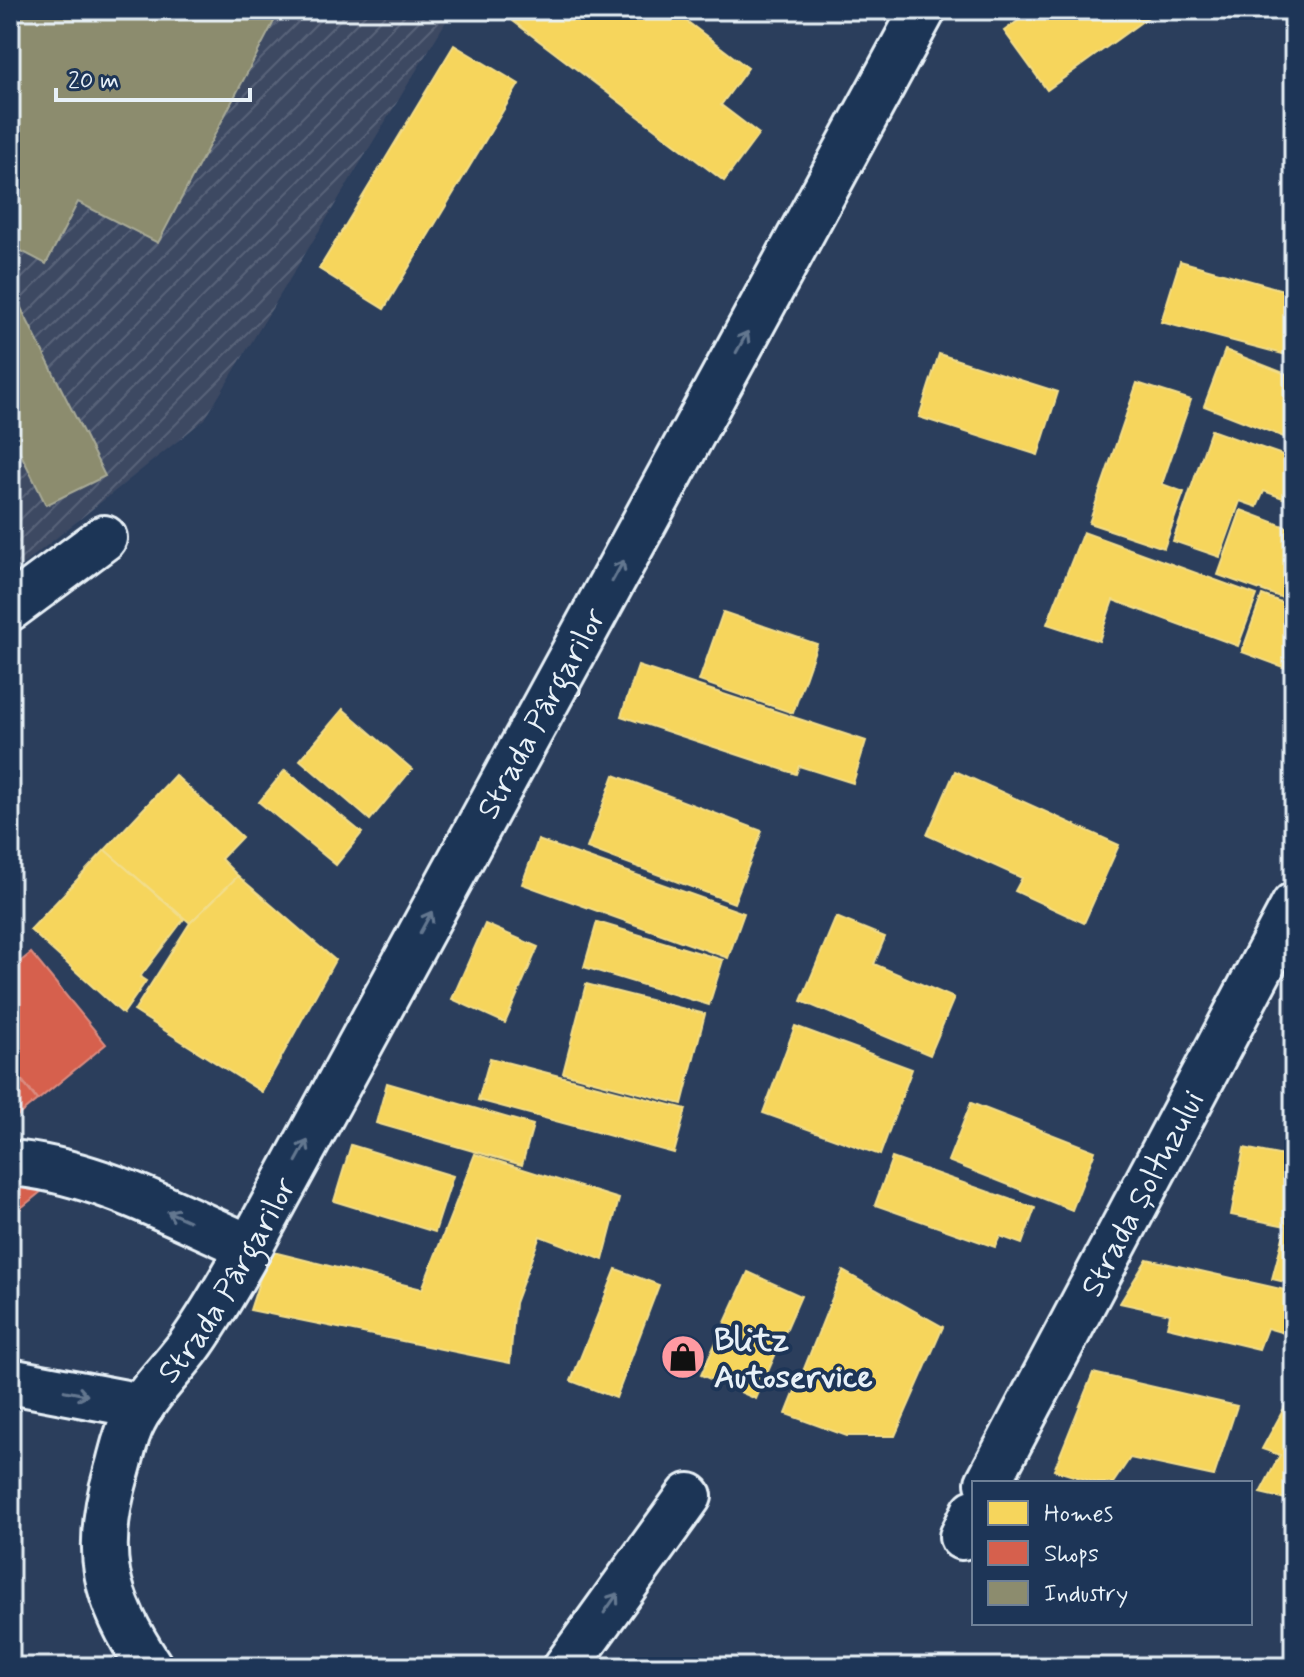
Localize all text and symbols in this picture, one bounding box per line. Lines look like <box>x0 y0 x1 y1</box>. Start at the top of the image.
scale bar <box>56 52 250 102</box>
text: 20 m <box>68 66 119 97</box>
one-way arrow <box>735 331 750 355</box>
one-way arrow <box>610 560 626 583</box>
street label: Strada Pârgarilor <box>468 600 617 827</box>
one-way arrow <box>419 911 435 934</box>
street label: Strada Șoltuzului <box>1071 1084 1215 1305</box>
one-way arrow <box>295 1139 310 1163</box>
street label: Strada Pârgarilor <box>149 1170 307 1393</box>
one-way arrow <box>166 1208 190 1223</box>
place label: Blitz Autoservice <box>714 1320 873 1399</box>
shop icon: Blitz Autoservice <box>659 1333 707 1381</box>
one-way arrow <box>63 1387 88 1402</box>
legend <box>972 1481 1252 1625</box>
text: Homes <box>1044 1499 1113 1530</box>
text: Shops <box>1044 1539 1099 1570</box>
text: Industry <box>1044 1579 1128 1610</box>
one-way arrow <box>603 1593 620 1615</box>

